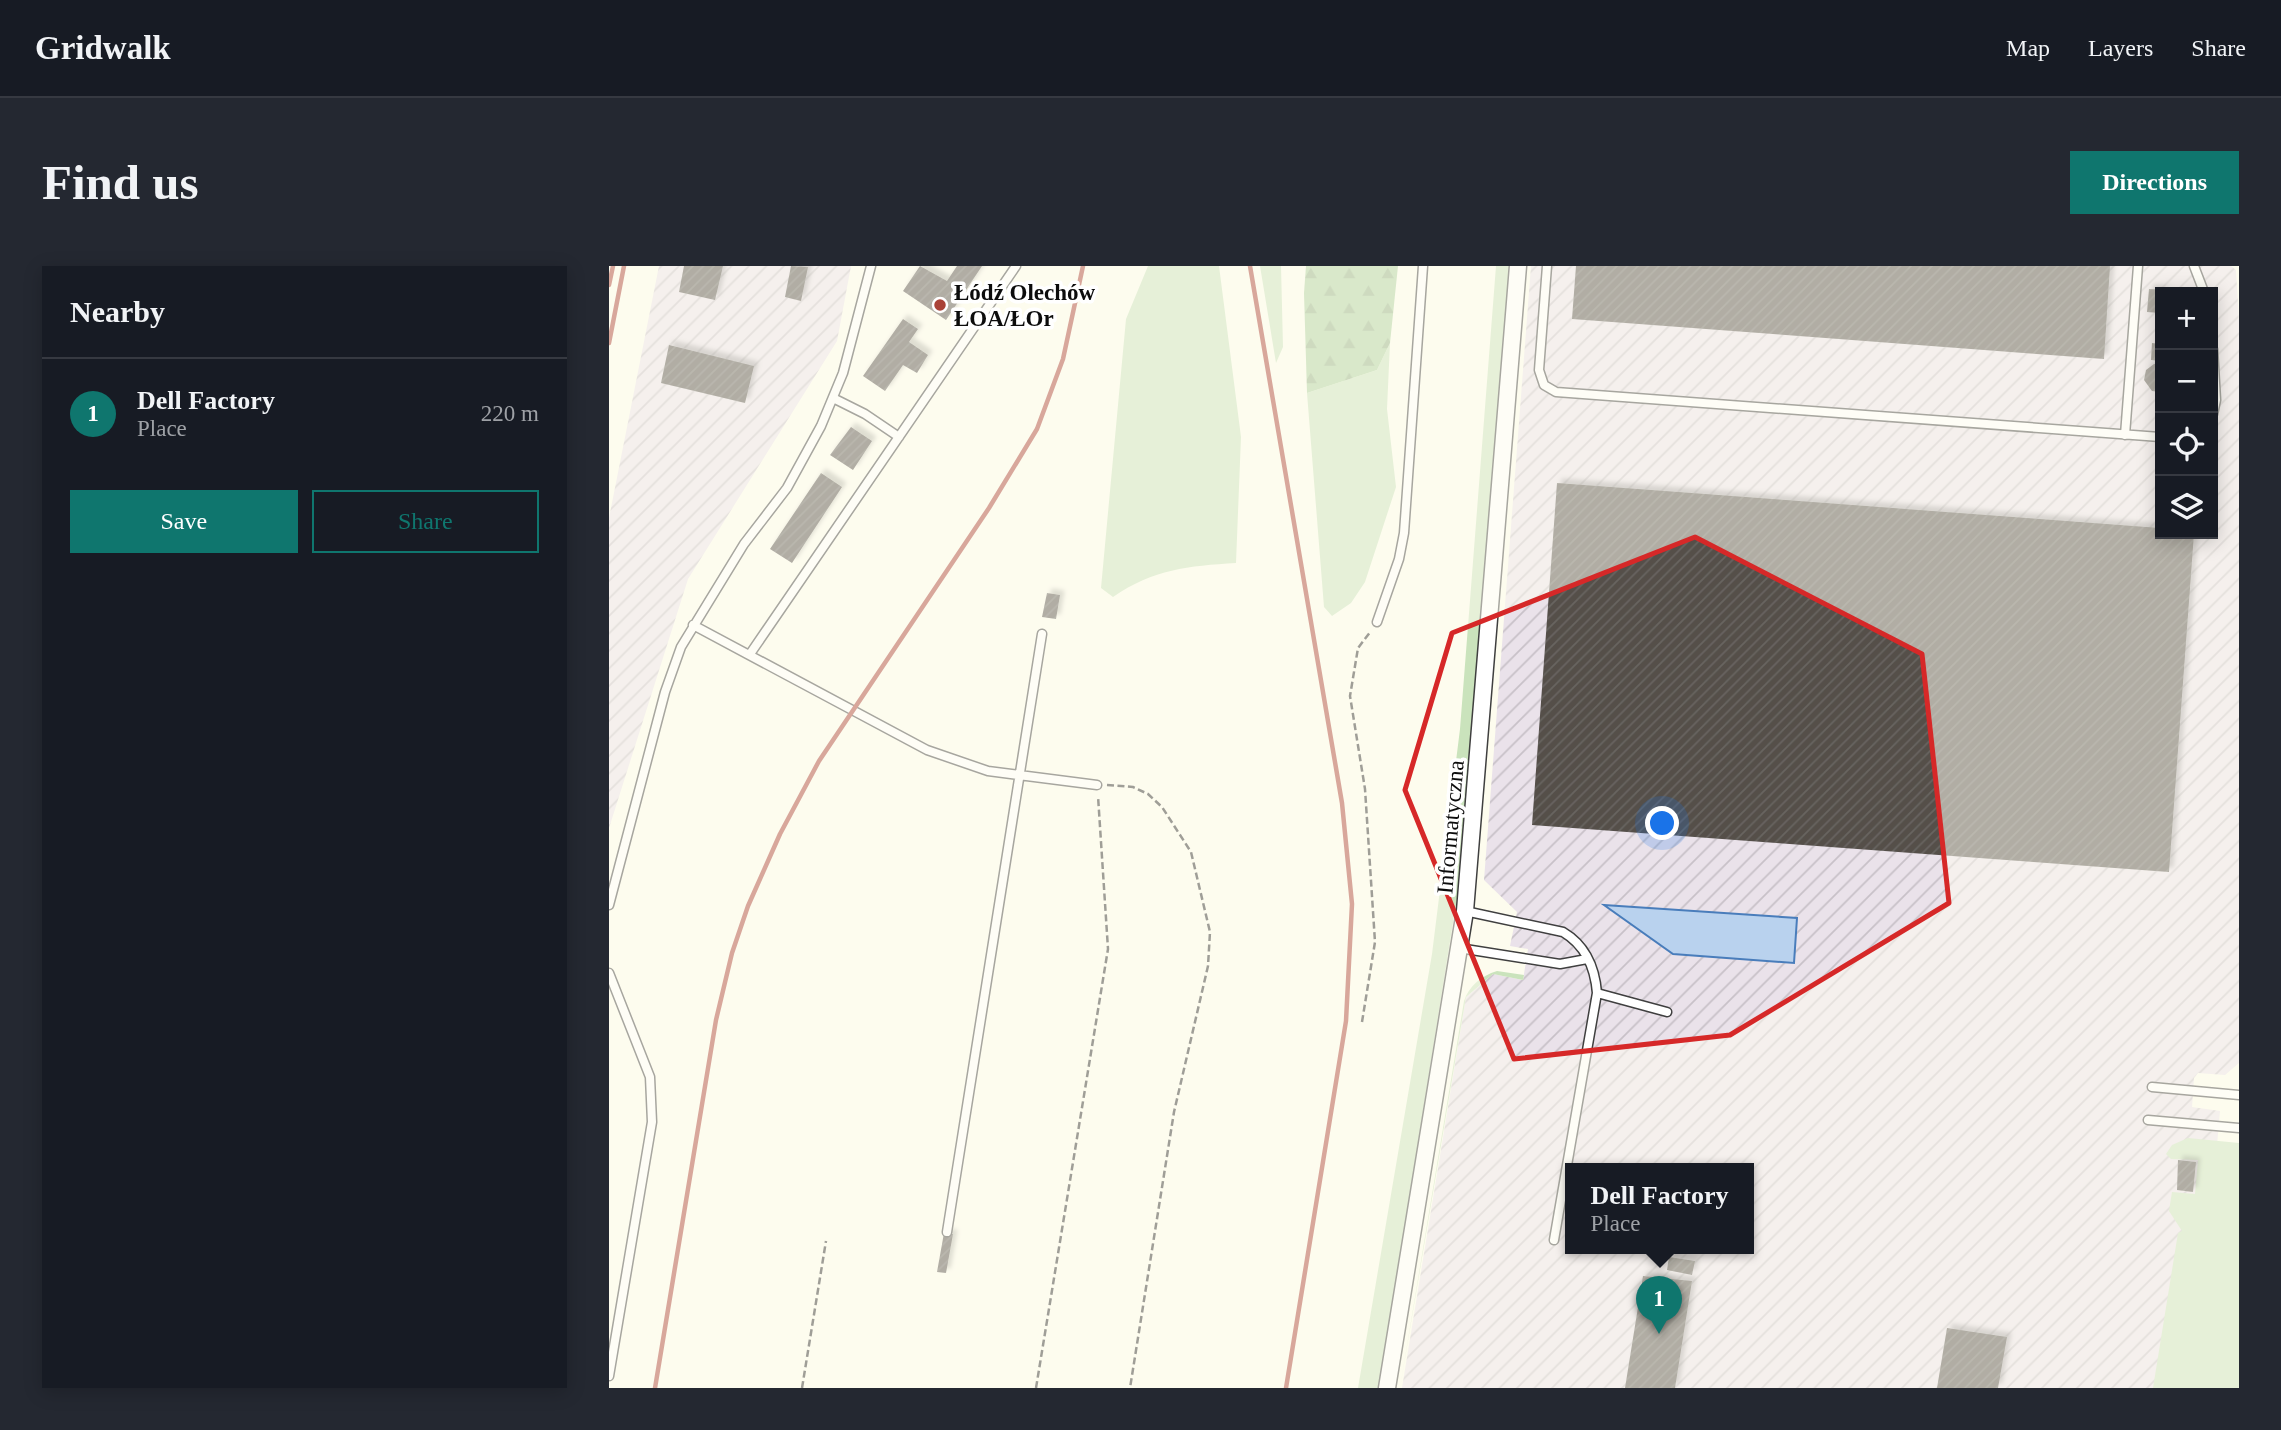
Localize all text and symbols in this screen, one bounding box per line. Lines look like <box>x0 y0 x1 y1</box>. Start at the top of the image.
text: Gridwalk <box>35 30 171 66</box>
text: Map <box>2006 35 2050 61</box>
text: Layers <box>2088 35 2153 61</box>
text: Share <box>2191 35 2246 61</box>
button: Directions <box>2070 151 2239 214</box>
text: Find us <box>42 155 199 210</box>
place label: Łódź Olechów ŁOA/ŁOr <box>954 280 1096 331</box>
map controls <box>2155 287 2218 539</box>
button: + <box>2155 287 2218 350</box>
text: Nearby <box>70 295 165 328</box>
marker: Łódź Olechów ŁOA/ŁOr <box>932 297 948 313</box>
button: − <box>2155 350 2218 413</box>
text: Dell Factory <box>137 386 275 415</box>
text: 1 <box>87 401 99 426</box>
text: 220 m <box>481 401 539 426</box>
button: locate <box>2155 413 2218 476</box>
text: Place <box>137 416 187 441</box>
button: layers <box>2155 476 2218 539</box>
button: Save <box>70 490 298 553</box>
button: Share <box>312 490 539 553</box>
street label: Informatyczna <box>1432 759 1469 895</box>
your location <box>1645 806 1679 840</box>
popup <box>1565 1163 1754 1254</box>
text: Dell Factory <box>1591 1181 1728 1210</box>
text: Place <box>1591 1211 1640 1236</box>
pin: 1 <box>1636 1276 1682 1334</box>

